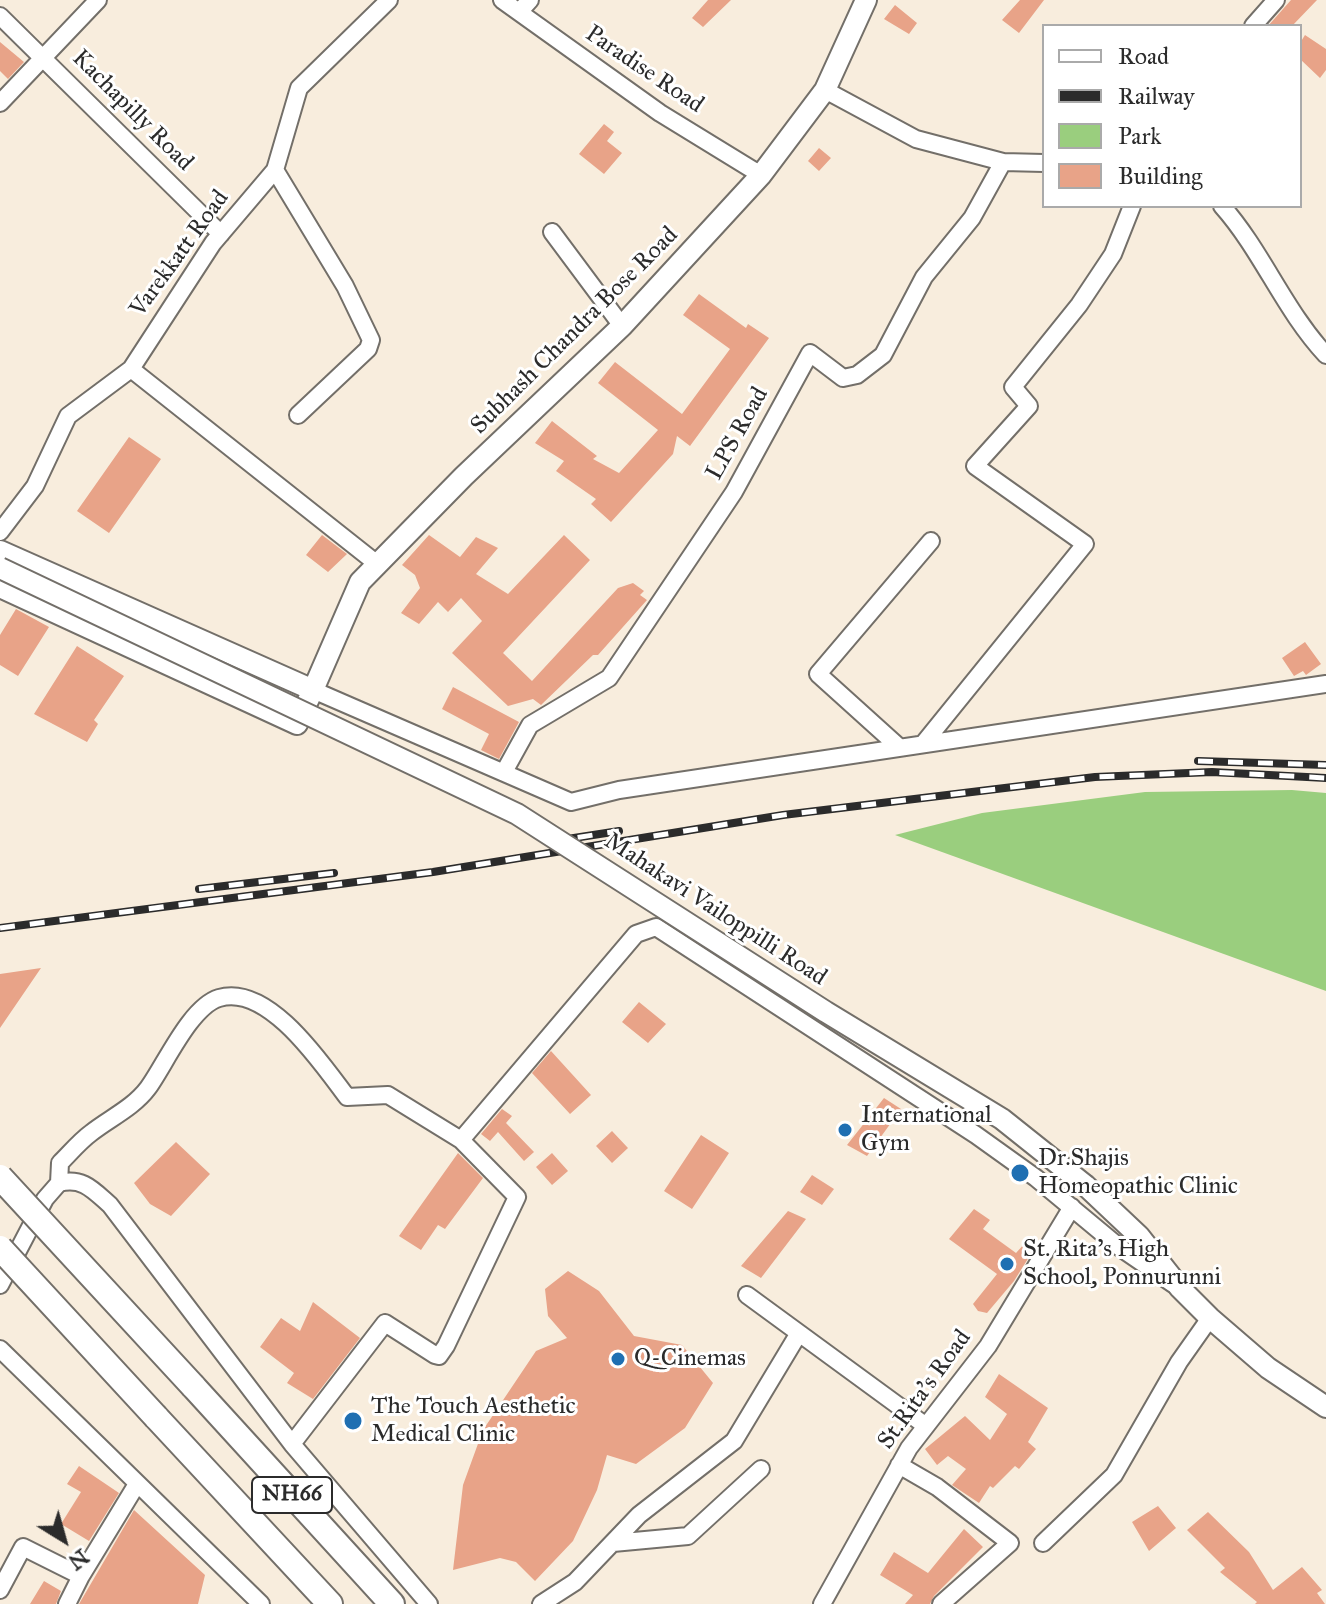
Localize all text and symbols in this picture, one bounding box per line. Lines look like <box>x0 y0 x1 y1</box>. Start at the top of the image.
street label: Paradise Road <box>579 20 709 120</box>
legend <box>1042 24 1302 208</box>
text: Road <box>1118 41 1169 71</box>
street label: Kachapilly Road <box>65 44 199 178</box>
text: Railway <box>1118 81 1195 111</box>
text: Park <box>1118 121 1161 151</box>
text: Building <box>1118 161 1203 191</box>
street label: Varekkatt Road <box>124 185 236 323</box>
street label: Subhash Chandra Bose Road <box>465 221 685 441</box>
street label: LPS Road <box>701 383 775 485</box>
street label: Mahakavi Vailoppilli Road <box>598 827 832 993</box>
place label: International Gym <box>861 1102 992 1158</box>
marker: International Gym <box>836 1121 854 1139</box>
place label: Dr.Shajis Homeopathic Clinic <box>1038 1145 1238 1201</box>
marker: Dr.Shajis Homeopathic Clinic <box>1009 1162 1031 1184</box>
place label: St. Rita's High School, Ponnurunni <box>1023 1236 1221 1292</box>
marker: St. Rita's High School, Ponnurunni <box>998 1255 1016 1273</box>
street label: St.Rita's Road <box>872 1325 978 1455</box>
place label: Q-Cinemas <box>634 1345 746 1373</box>
marker: Q-Cinemas <box>609 1350 627 1368</box>
place label: The Touch Aesthetic Medical Clinic <box>371 1393 576 1449</box>
marker: The Touch Aesthetic Medical Clinic <box>342 1410 364 1432</box>
road number: NH66 <box>252 1477 332 1513</box>
north arrow <box>24 1500 104 1580</box>
text: N <box>63 1543 94 1576</box>

